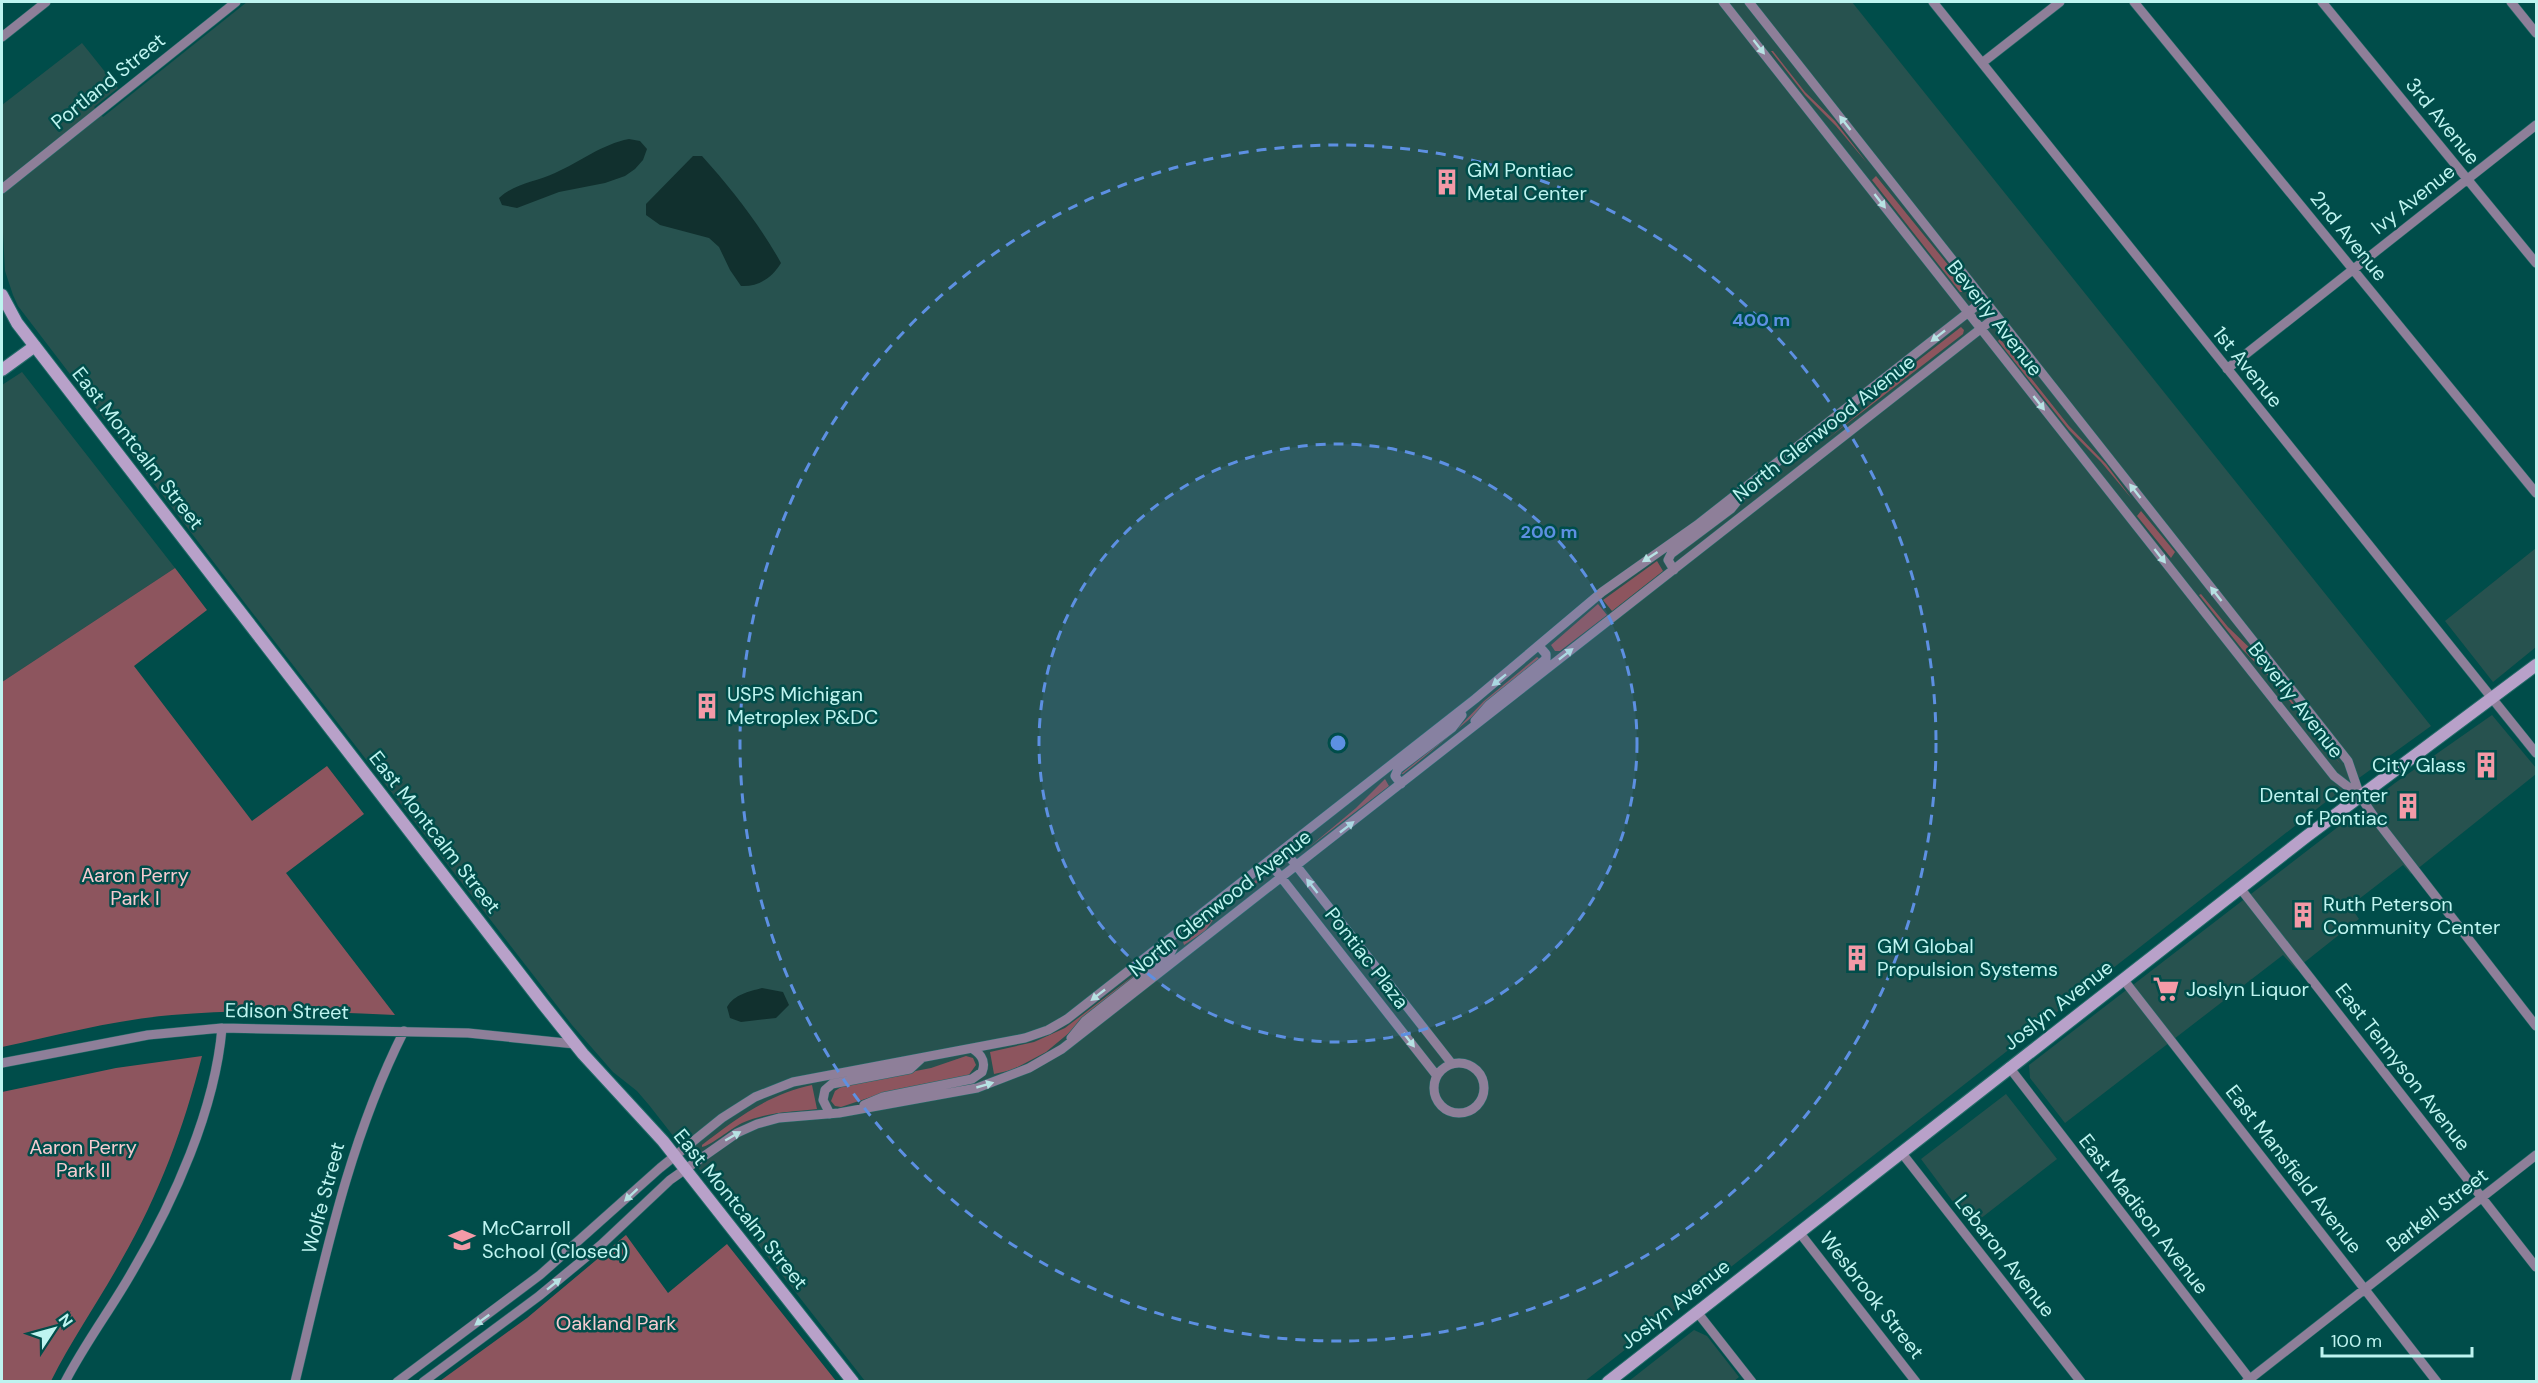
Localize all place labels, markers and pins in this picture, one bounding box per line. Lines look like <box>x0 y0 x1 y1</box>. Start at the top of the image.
place label: GM Pontiac Metal Center <box>1467 157 1587 206</box>
building icon: GM Pontiac Metal Center <box>1432 167 1462 197</box>
place label: USPS Michigan Metroplex P&DC <box>727 681 878 730</box>
building icon: USPS Michigan Metroplex P&DC <box>692 691 722 721</box>
centre of rings <box>1328 733 1348 753</box>
building icon: City Glass <box>2471 750 2501 780</box>
place label: City Glass <box>2372 752 2466 778</box>
place label: Dental Center of Pontiac <box>2259 782 2388 831</box>
building icon: Dental Center of Pontiac <box>2393 791 2423 821</box>
place label: Ruth Peterson Community Center <box>2323 891 2500 940</box>
building icon: Ruth Peterson Community Center <box>2288 900 2318 930</box>
place label: GM Global Propulsion Systems <box>1877 933 2058 982</box>
building icon: GM Global Propulsion Systems <box>1842 943 1872 973</box>
supermarket icon: Joslyn Liquor <box>2151 974 2181 1004</box>
place label: Joslyn Liquor <box>2186 976 2309 1002</box>
place label: McCarroll School (Closed) <box>482 1215 628 1264</box>
school or university icon: McCarroll School (Closed) <box>447 1225 477 1255</box>

